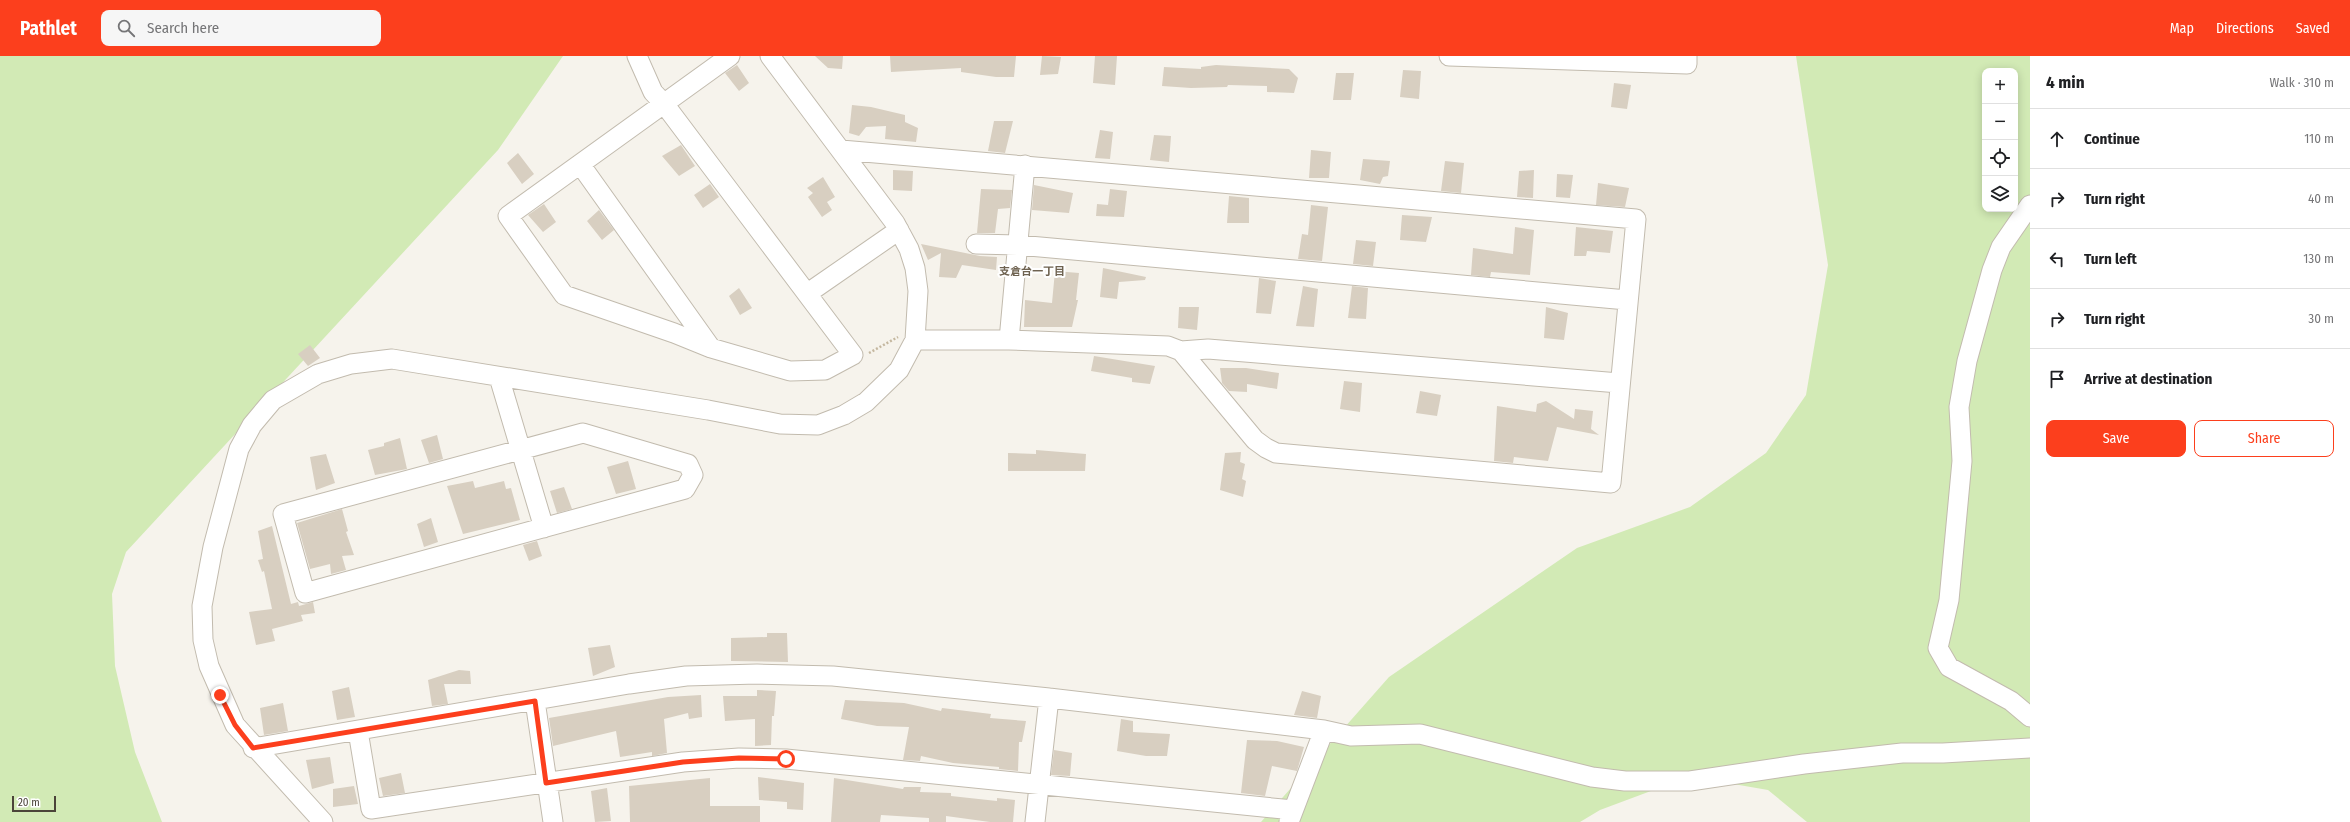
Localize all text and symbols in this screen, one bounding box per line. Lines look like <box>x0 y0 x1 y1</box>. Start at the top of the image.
search box <box>101 10 381 46</box>
text: Pathlet <box>20 17 77 40</box>
icon: search <box>115 17 137 39</box>
text: Search here <box>147 19 219 37</box>
text: Map <box>2170 20 2194 37</box>
text: Directions <box>2216 20 2274 37</box>
text: Saved <box>2296 20 2330 37</box>
map controls <box>1982 68 2018 212</box>
button: + <box>1982 68 2018 104</box>
text: 4 min <box>2046 72 2085 93</box>
text: Walk · 310 m <box>2270 75 2334 90</box>
button: − <box>1982 104 2018 140</box>
icon: ahead <box>2046 128 2068 150</box>
text: Continue <box>2084 130 2140 148</box>
text: 110 m <box>2304 131 2334 146</box>
button: locate <box>1982 140 2018 176</box>
button: layers <box>1982 176 2018 212</box>
icon: right <box>2046 188 2068 210</box>
text: Turn right <box>2084 190 2145 208</box>
text: 40 m <box>2308 191 2334 206</box>
icon: left <box>2046 248 2068 270</box>
text: Turn left <box>2084 250 2137 268</box>
text: 130 m <box>2303 251 2334 266</box>
district label: 支倉台一丁目 <box>999 265 1065 278</box>
icon: right <box>2046 308 2068 330</box>
text: Turn right <box>2084 310 2145 328</box>
text: 30 m <box>2308 311 2334 326</box>
icon: arrive <box>2046 368 2068 390</box>
text: Arrive at destination <box>2084 370 2212 388</box>
button: Save <box>2046 420 2186 457</box>
button: Share <box>2194 420 2334 457</box>
route end <box>211 686 229 704</box>
route start <box>777 750 795 768</box>
scale bar <box>12 794 56 813</box>
text: 20 m <box>18 796 40 809</box>

